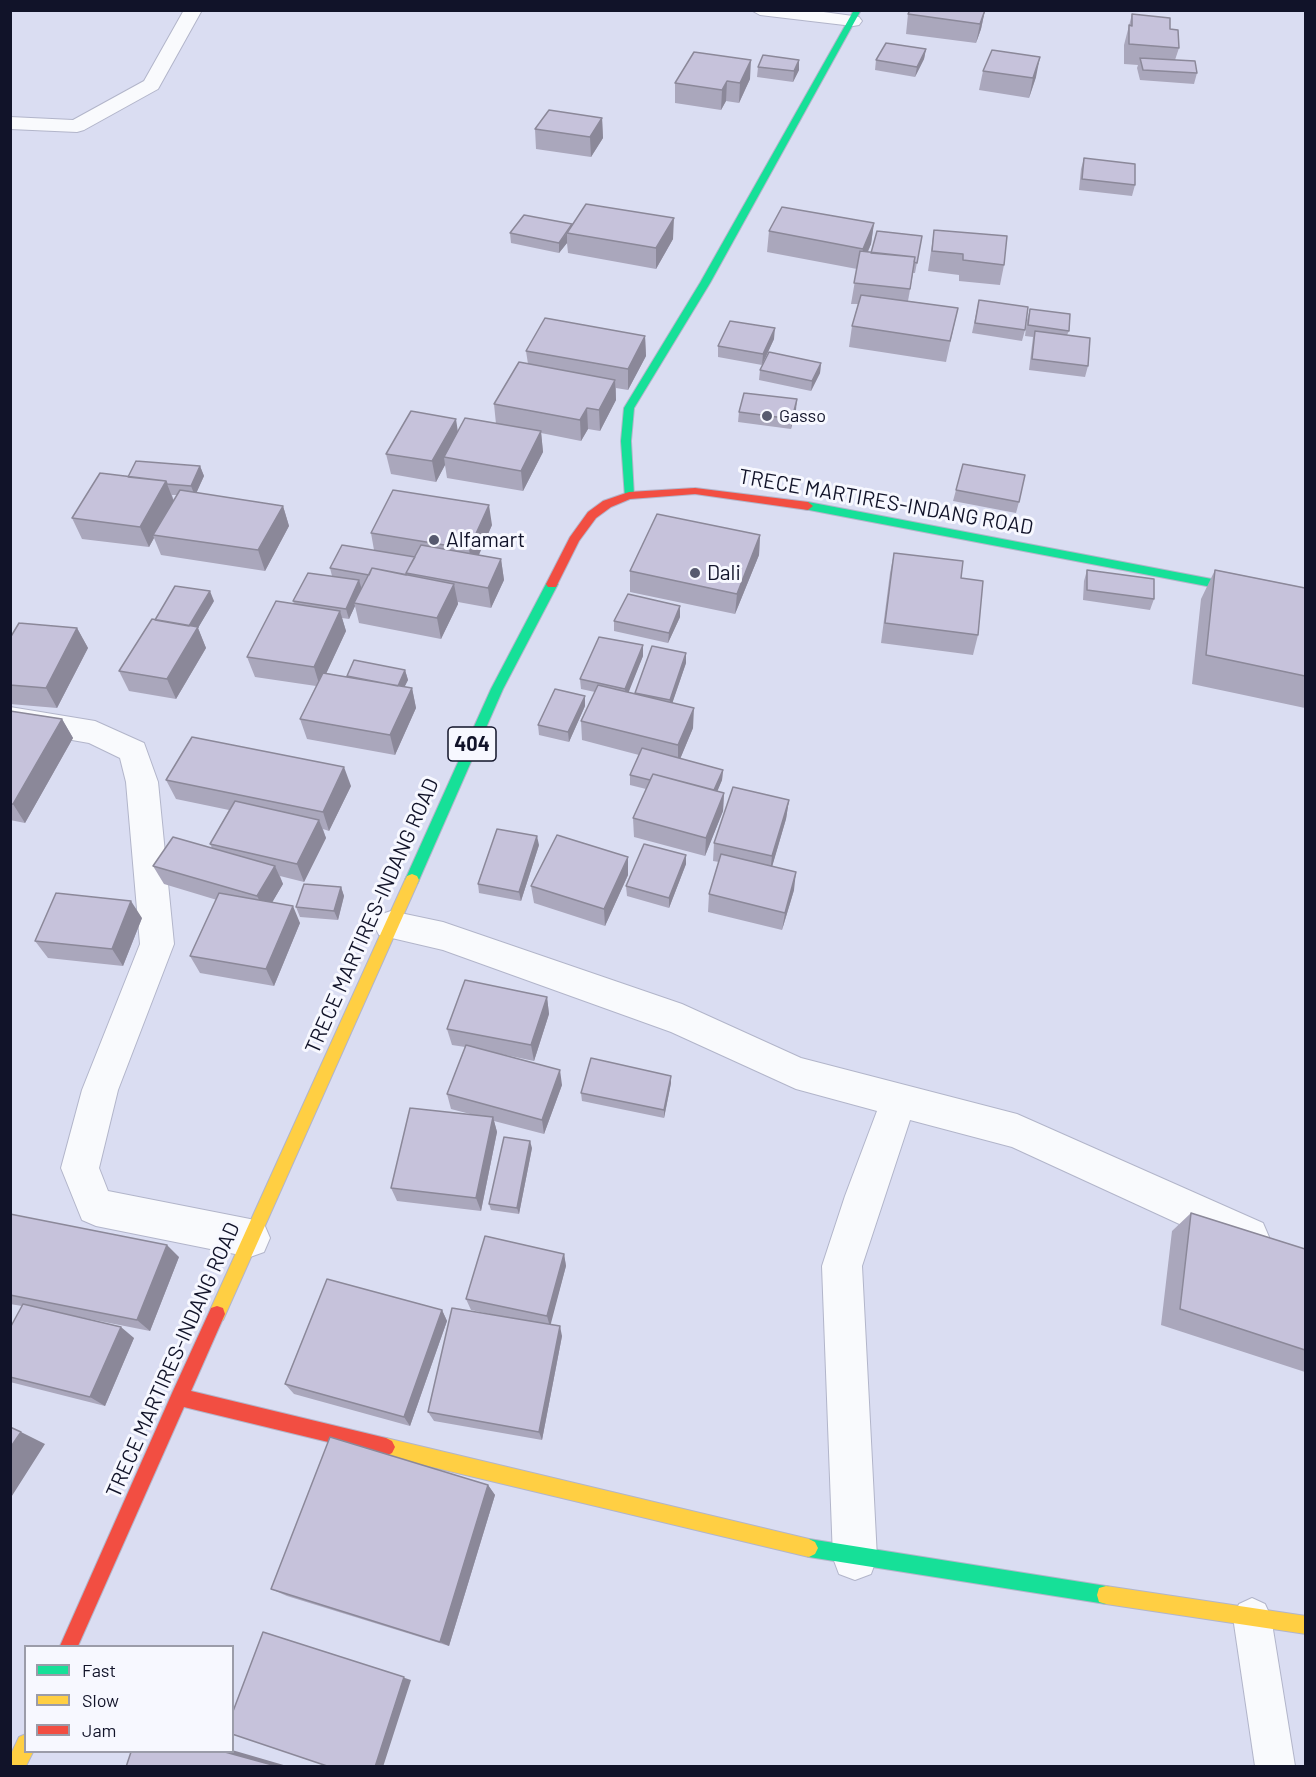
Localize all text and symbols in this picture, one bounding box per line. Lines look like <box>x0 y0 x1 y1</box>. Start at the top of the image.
place label: Gasso <box>779 405 826 427</box>
marker: Gasso <box>760 409 774 423</box>
street label: TRECE MARTIRES-INDANG ROAD <box>737 464 1035 540</box>
place label: Alfamart <box>446 527 525 553</box>
marker: Alfamart <box>427 533 441 547</box>
place label: Dali <box>707 560 741 586</box>
marker: Dali <box>688 566 702 580</box>
road number: 404 <box>448 727 496 761</box>
street label: TRECE MARTIRES-INDANG ROAD <box>300 774 444 1058</box>
street label: TRECE MARTIRES-INDANG ROAD <box>101 1218 245 1502</box>
legend <box>24 1645 234 1753</box>
text: Fast <box>82 1659 116 1681</box>
text: Slow <box>82 1689 119 1711</box>
text: Jam <box>82 1719 116 1741</box>

